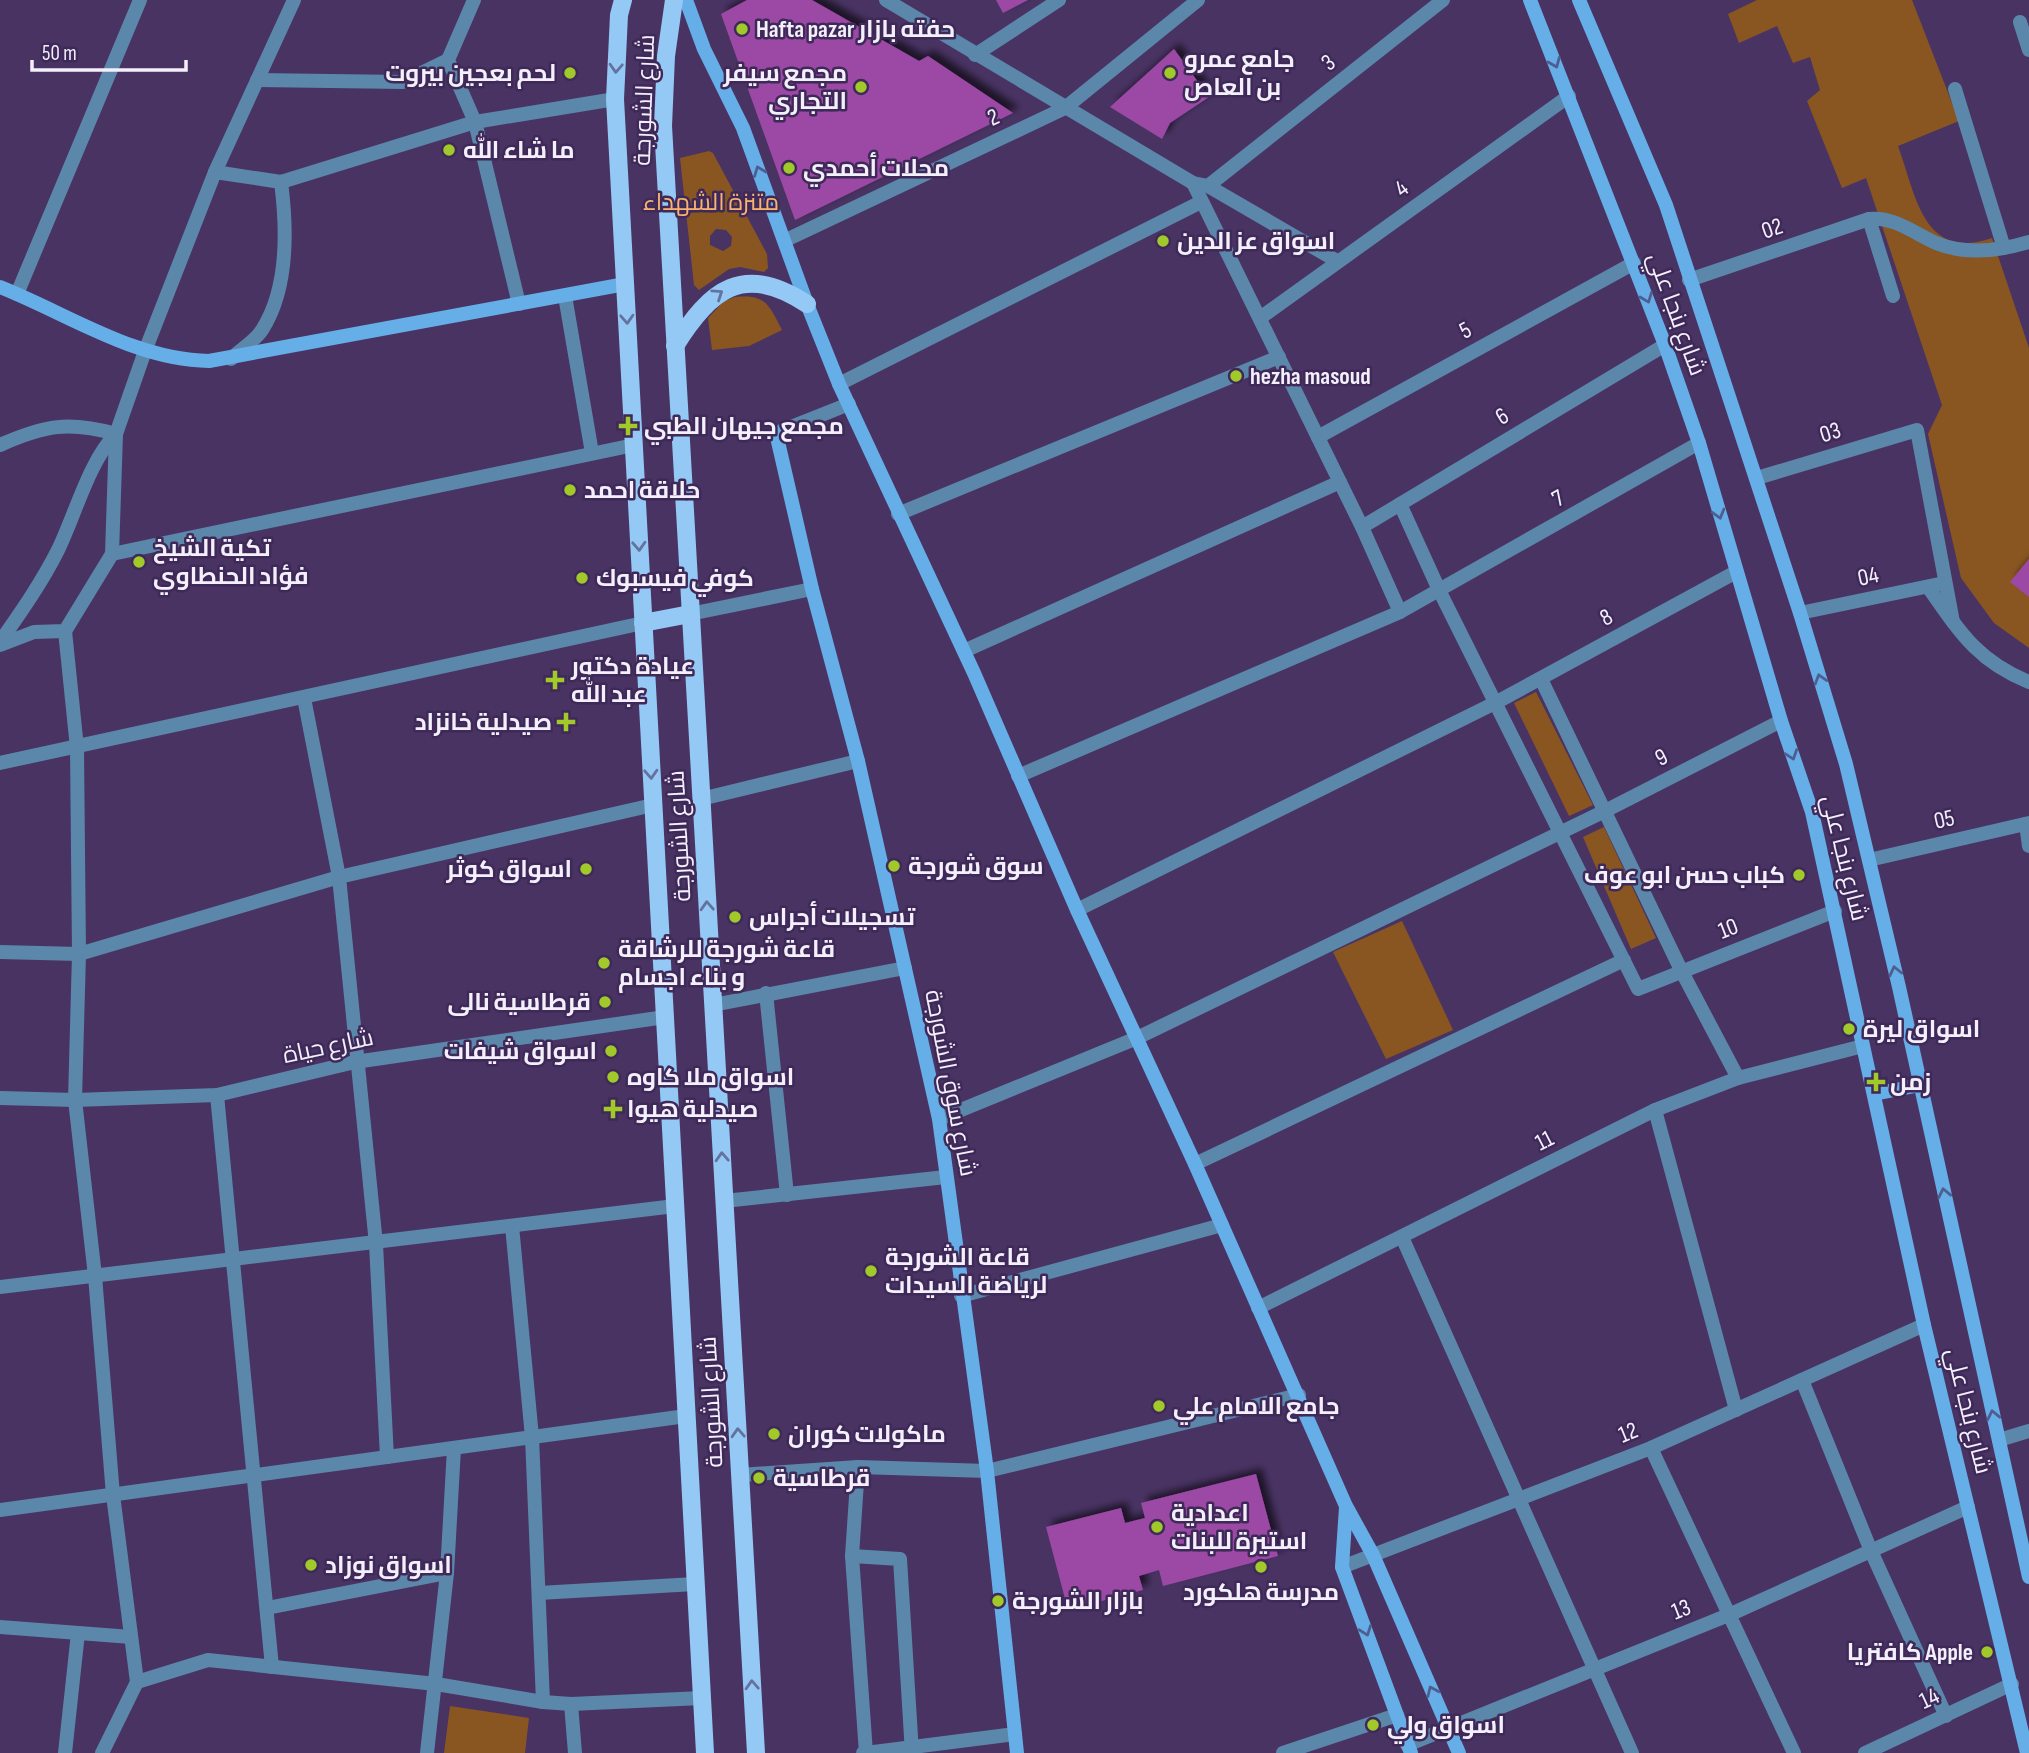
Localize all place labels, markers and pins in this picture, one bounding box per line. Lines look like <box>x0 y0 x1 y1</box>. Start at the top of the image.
place label: Hafta pazar حفته بازار <box>756 15 955 44</box>
marker: Hafta pazar حفته بازار <box>734 21 750 37</box>
place label: جامع عمرو بن العاص <box>1184 45 1295 102</box>
place label: لحم بعجين بيروت <box>385 59 556 89</box>
place label: مجمع سيفر التجاري <box>722 59 847 120</box>
marker: لحم بعجين بيروت <box>562 65 578 81</box>
marker: جامع عمرو بن العاص <box>1162 65 1178 81</box>
marker: مجمع سيفر التجاري <box>853 79 869 95</box>
place label: ما شاء الله <box>463 133 575 165</box>
marker: ما شاء الله <box>441 142 457 158</box>
place label: محلات أحمدي <box>803 152 949 187</box>
marker: محلات أحمدي <box>781 160 797 176</box>
place label: اسواق عز الدين <box>1177 227 1335 256</box>
marker: اسواق عز الدين <box>1155 233 1171 249</box>
place label: hezha masoud <box>1250 362 1371 391</box>
marker: hezha masoud <box>1228 368 1244 384</box>
place label: مجمع جيهان الطبي <box>644 412 844 445</box>
marker: مجمع جيهان الطبي <box>618 416 638 436</box>
place label: حلاقة احمد <box>584 476 700 505</box>
marker: حلاقة احمد <box>562 482 578 498</box>
place label: تكية الشيخ فؤاد الحنطاوي <box>153 534 309 595</box>
marker: تكية الشيخ فؤاد الحنطاوي <box>131 554 147 570</box>
place label: كوفي فيسبوك <box>596 564 754 597</box>
marker: كوفي فيسبوك <box>574 570 590 586</box>
place label: عيادة دكتور عبد الله <box>570 652 694 709</box>
marker: عيادة دكتور عبد الله <box>545 670 565 690</box>
place label: صيدلية خانزاد <box>415 708 552 737</box>
marker: صيدلية خانزاد <box>558 714 574 730</box>
place label: سوق شورجة <box>908 852 1043 881</box>
place label: اسواق كوثر <box>445 855 572 884</box>
marker: سوق شورجة <box>886 858 902 874</box>
marker: اسواق كوثر <box>578 861 594 877</box>
place label: كباب حسن ابو عوف <box>1584 861 1785 890</box>
marker: كباب حسن ابو عوف <box>1791 867 1807 883</box>
place label: تسجيلات أجراس <box>749 901 916 932</box>
marker: تسجيلات أجراس <box>727 909 743 925</box>
place label: قاعة شورجة للرشاقة و بناء اجسام <box>618 935 835 993</box>
marker: قاعة شورجة للرشاقة و بناء اجسام <box>596 955 612 971</box>
place label: قرطاسية نالى <box>448 988 591 1017</box>
marker: قرطاسية نالى <box>597 994 613 1010</box>
place label: اسواق ليرة <box>1863 1015 1980 1044</box>
marker: اسواق ليرة <box>1841 1021 1857 1037</box>
place label: اسواق شيفات <box>444 1037 597 1066</box>
marker: اسواق شيفات <box>603 1043 619 1059</box>
place label: اسواق ملا كاوه <box>627 1063 794 1092</box>
place label: زمن <box>1890 1068 1931 1097</box>
marker: اسواق ملا كاوه <box>605 1069 621 1085</box>
marker: زمن <box>1868 1074 1884 1090</box>
place label: صيدلية هيوا <box>627 1095 758 1124</box>
marker: صيدلية هيوا <box>605 1101 621 1117</box>
place label: قاعة الشورجة لرياضة السيدات <box>885 1243 1047 1300</box>
marker: قاعة الشورجة لرياضة السيدات <box>863 1263 879 1279</box>
place label: جامع الامام علي <box>1173 1392 1340 1425</box>
marker: جامع الامام علي <box>1151 1398 1167 1414</box>
place label: ماكولات كوران <box>788 1420 946 1449</box>
marker: ماكولات كوران <box>766 1426 782 1442</box>
place label: قرطاسية <box>773 1464 870 1493</box>
marker: قرطاسية <box>751 1470 767 1486</box>
place label: اعدادية استيرة للبنات <box>1171 1499 1307 1556</box>
marker: اعدادية استيرة للبنات <box>1149 1519 1165 1535</box>
place label: اسواق نوزاد <box>325 1551 452 1580</box>
marker: اسواق نوزاد <box>303 1557 319 1573</box>
marker: مدرسة هلكورد <box>1253 1559 1269 1575</box>
place label: مدرسة هلكورد <box>1183 1578 1339 1607</box>
place label: بازار الشورجة <box>1012 1587 1143 1616</box>
marker: بازار الشورجة <box>990 1593 1006 1609</box>
place label: كافتريا Apple <box>1847 1638 1973 1667</box>
marker: كافتريا Apple <box>1979 1644 1995 1660</box>
place label: اسواق ولي <box>1387 1711 1505 1744</box>
marker: اسواق ولي <box>1365 1717 1381 1733</box>

